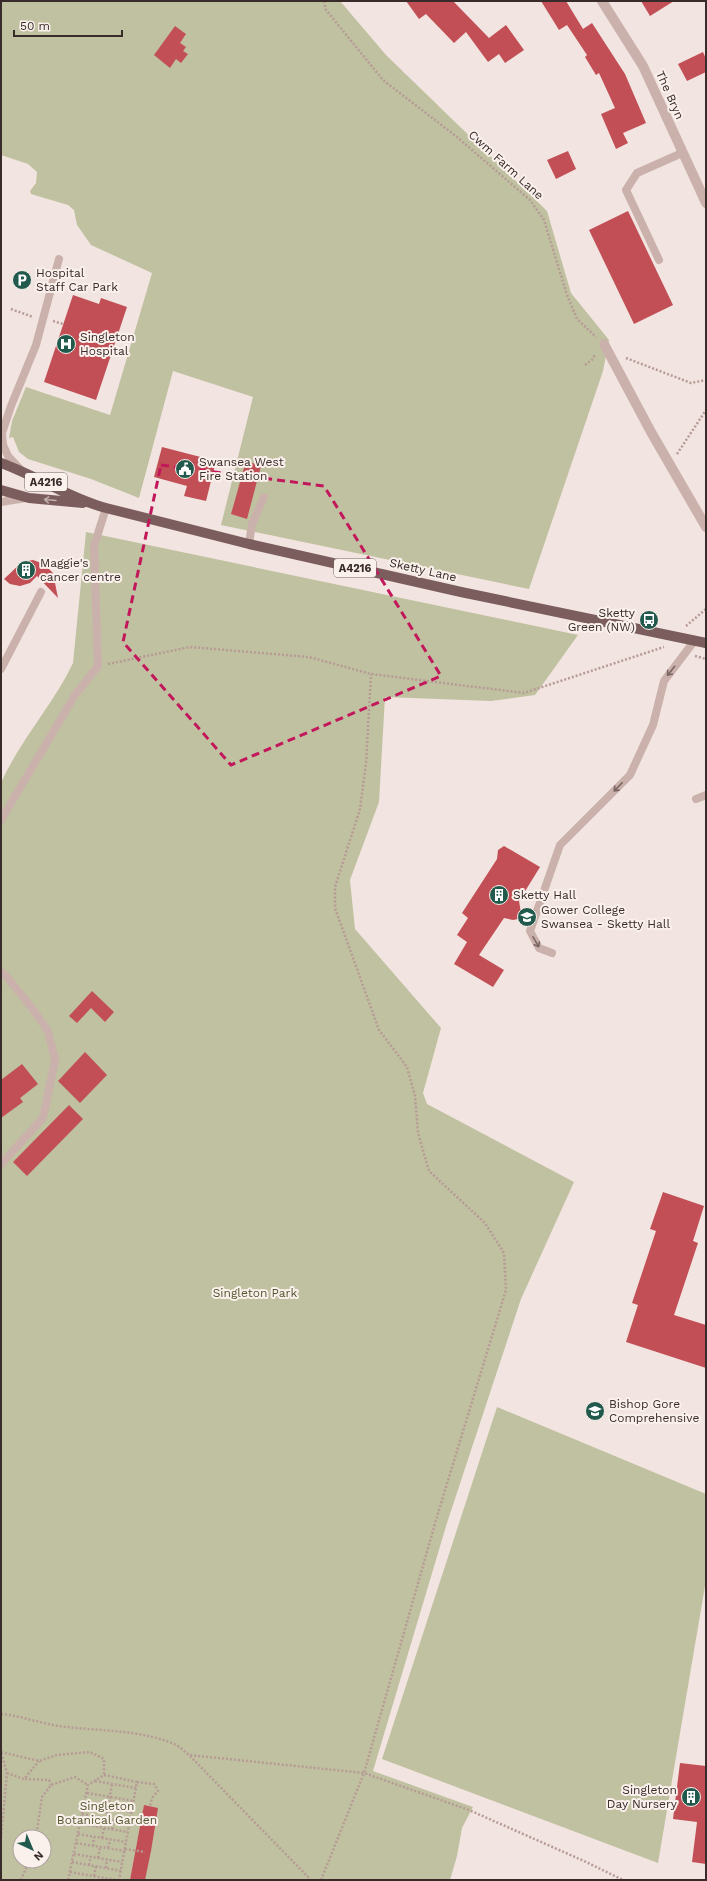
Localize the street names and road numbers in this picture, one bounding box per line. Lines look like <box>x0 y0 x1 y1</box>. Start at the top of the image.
street label: The Bryn <box>653 68 687 122</box>
street label: Cwm Farm Lane <box>466 128 546 202</box>
road number: A4216 <box>25 473 67 491</box>
street label: Sketty Lane <box>388 555 458 585</box>
road number: A4216 <box>334 559 376 577</box>

